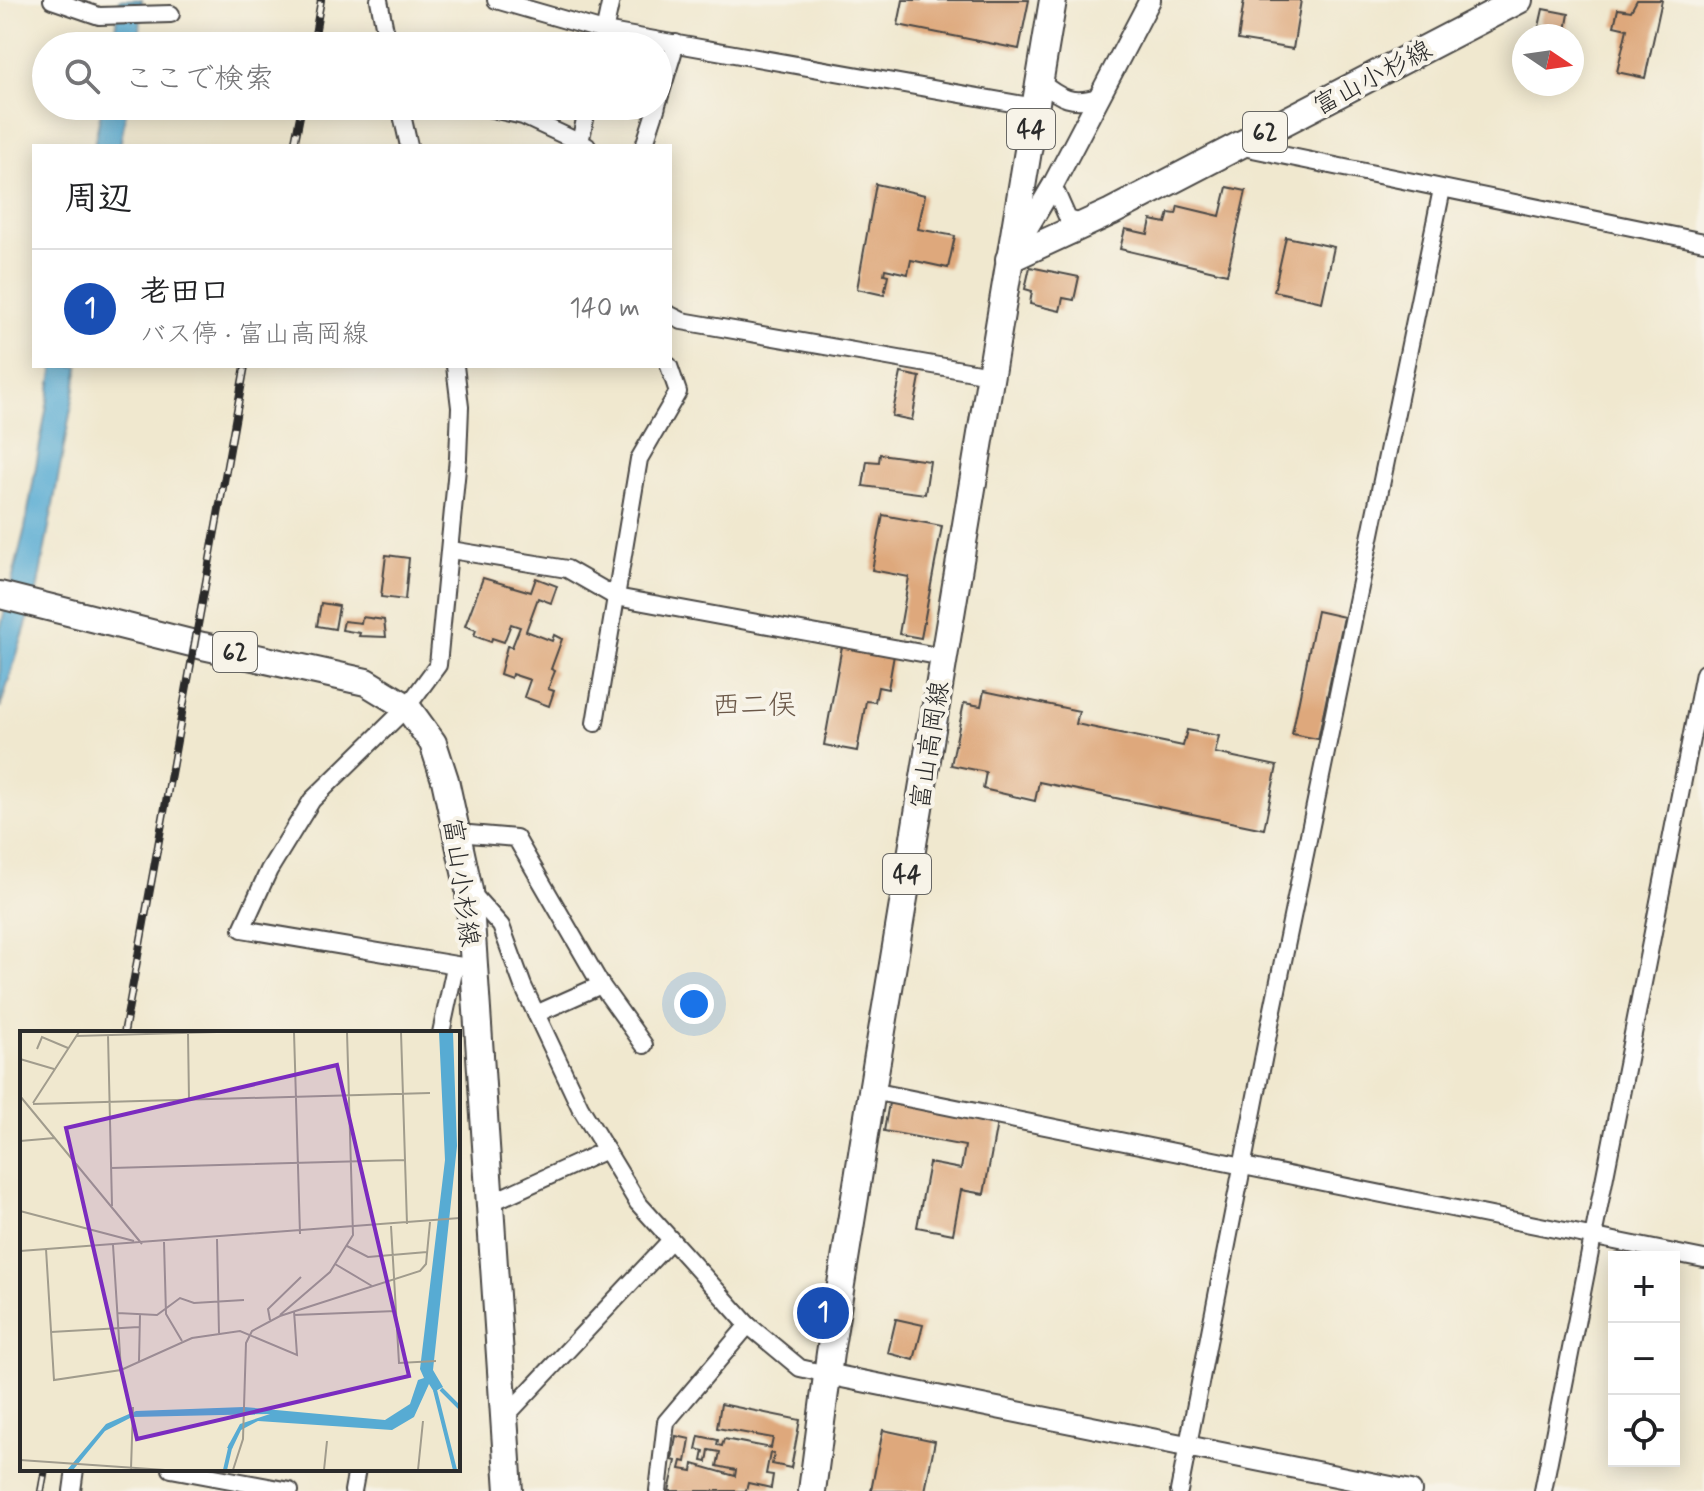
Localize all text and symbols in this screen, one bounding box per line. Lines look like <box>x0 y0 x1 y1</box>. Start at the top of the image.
north arrow <box>1512 24 1584 96</box>
search box <box>32 32 672 120</box>
street label: 富山小杉線 <box>1308 33 1438 124</box>
icon: search <box>60 54 104 98</box>
text: ここで検索 <box>124 60 274 99</box>
road number: 44 <box>1007 109 1055 149</box>
road number: 62 <box>1243 112 1287 152</box>
text: 周辺 <box>64 177 132 222</box>
text: 老田口 <box>140 273 230 312</box>
text: 1 <box>84 292 96 326</box>
text: 140 m <box>569 292 640 326</box>
text: バス停 · 富山高岡線 <box>140 318 368 352</box>
road number: 62 <box>213 632 257 672</box>
street label: 富山高岡線 <box>904 678 958 812</box>
district label: 西二俣 <box>712 688 796 725</box>
street label: 富山小杉線 <box>434 816 486 949</box>
road number: 44 <box>883 854 931 894</box>
your location <box>674 984 714 1024</box>
inset map <box>20 1031 460 1471</box>
map controls <box>1608 1251 1680 1467</box>
button: + <box>1608 1251 1680 1323</box>
pin: 1 <box>797 1283 849 1343</box>
button: − <box>1608 1323 1680 1395</box>
button: locate <box>1608 1395 1680 1467</box>

